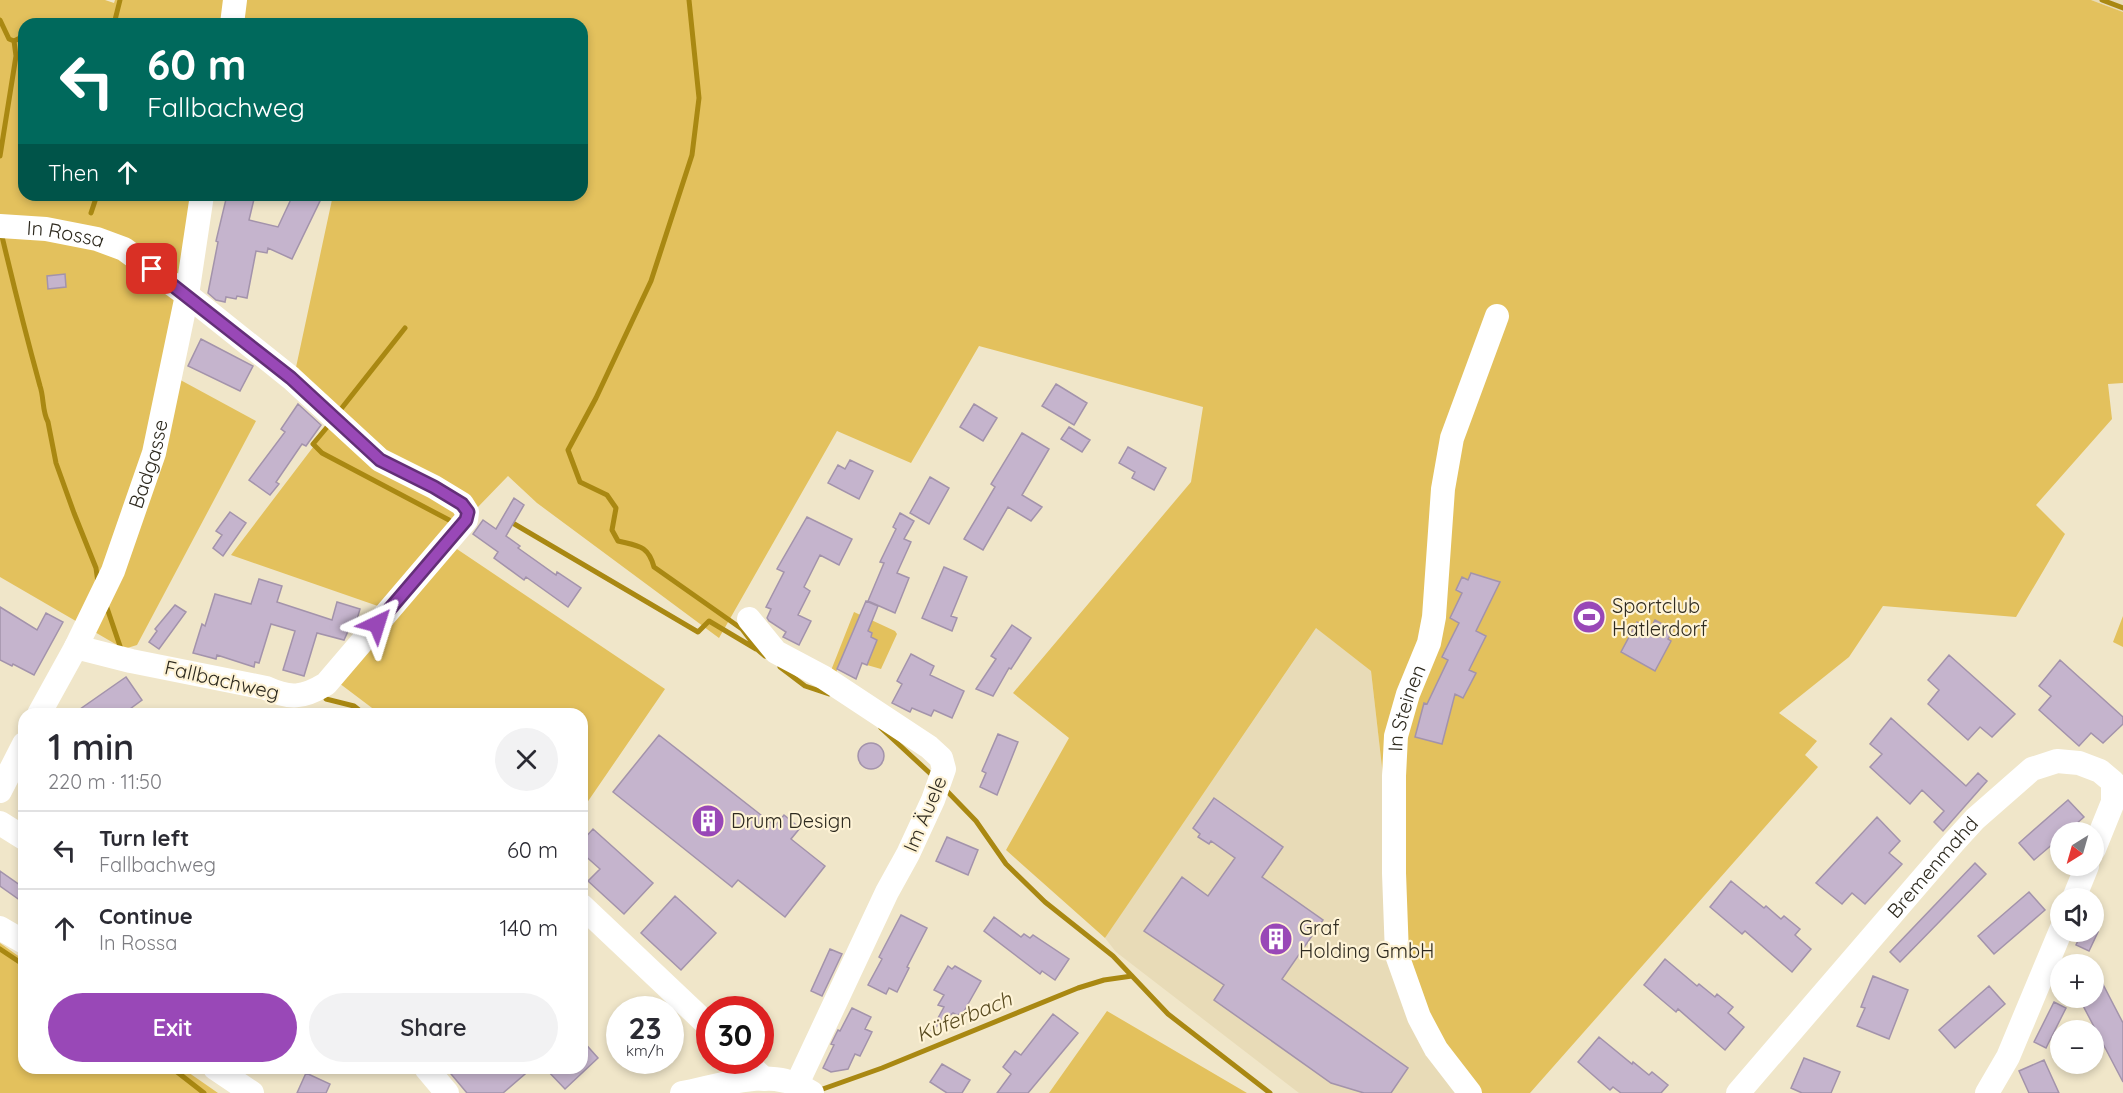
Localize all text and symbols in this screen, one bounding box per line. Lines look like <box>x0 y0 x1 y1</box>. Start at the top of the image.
text: 60 m <box>147 38 247 91</box>
icon: left <box>48 42 126 120</box>
text: Fallbachweg <box>147 90 305 124</box>
icon: ahead <box>111 156 144 189</box>
text: Then <box>48 159 99 187</box>
street label: In Rossa <box>26 215 108 253</box>
pin <box>126 243 177 294</box>
icon: arrive <box>135 252 168 285</box>
street label: Badgasse <box>123 417 173 512</box>
position arrow <box>345 592 409 656</box>
place label: Sportclub Hatlerdorf <box>1612 593 1707 641</box>
sports icon: Sportclub Hatlerdorf <box>1571 599 1607 635</box>
street label: Fallbachweg <box>162 654 282 705</box>
street label: In Steinen <box>1382 661 1431 752</box>
text: 1 min <box>48 724 134 769</box>
button: close <box>495 728 558 791</box>
text: 220 m · 11:50 <box>48 769 162 794</box>
street label: Im Äuele <box>897 772 952 856</box>
building icon: Drum Design <box>690 803 726 839</box>
place label: Drum Design <box>731 808 852 833</box>
street label: Bremenmahd <box>1881 811 1983 923</box>
north arrow <box>2050 822 2104 876</box>
map controls <box>2050 822 2104 1074</box>
text: Turn left <box>99 824 189 852</box>
icon: left <box>48 834 81 867</box>
text: 60 m <box>507 836 558 864</box>
text: Fallbachweg <box>99 852 216 877</box>
button: sound <box>2050 888 2104 942</box>
text: Continue <box>99 902 193 930</box>
icon: ahead <box>48 912 81 945</box>
text: 140 m <box>499 914 558 942</box>
place label: Graf Holding GmbH <box>1299 915 1434 963</box>
building icon: Graf Holding GmbH <box>1258 921 1294 957</box>
text: In Rossa <box>99 930 177 955</box>
button: + <box>2050 954 2104 1008</box>
water label: Küferbach <box>912 985 1016 1047</box>
button: Exit <box>48 993 297 1062</box>
button: Share <box>309 993 558 1062</box>
speed limit sign: 30 <box>696 996 774 1074</box>
text: 23 <box>628 1009 662 1047</box>
button: − <box>2050 1020 2104 1074</box>
text: km/h <box>626 1041 664 1060</box>

